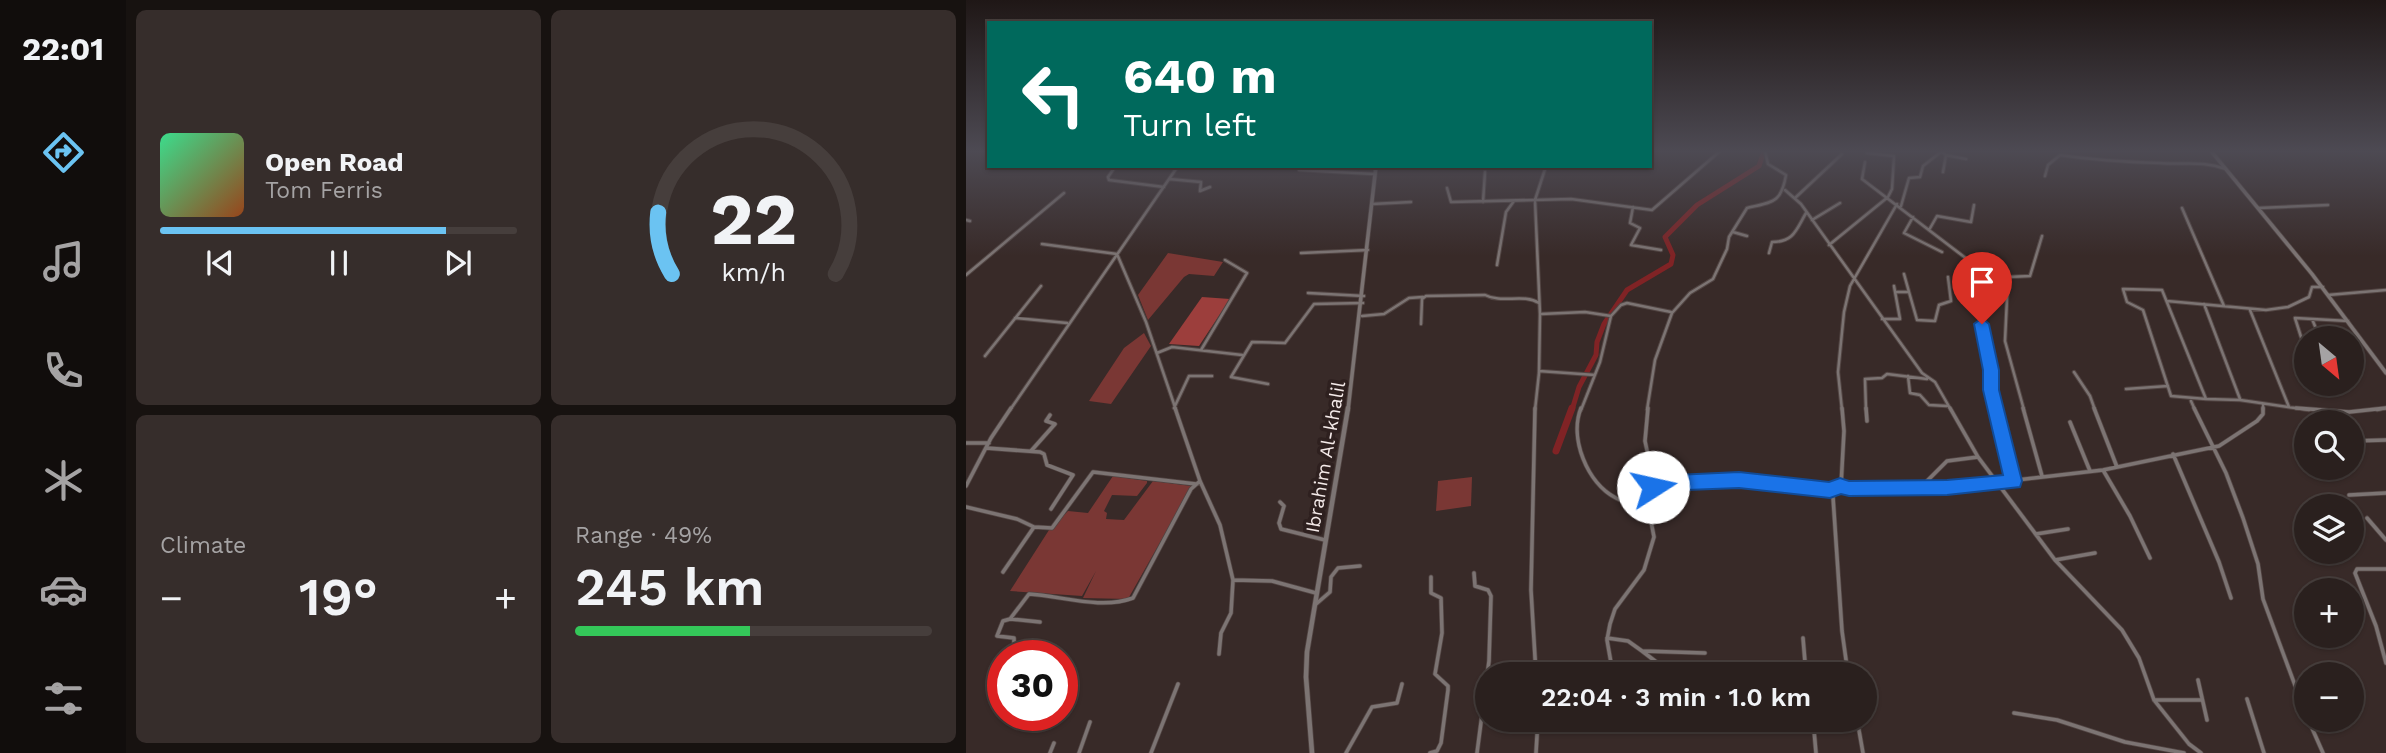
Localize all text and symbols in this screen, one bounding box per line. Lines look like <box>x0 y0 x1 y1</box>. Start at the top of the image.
text: 22:01 <box>22 30 104 68</box>
text: 640 m <box>1123 47 1277 105</box>
icon: left <box>1008 49 1099 140</box>
text: Turn left <box>1123 106 1256 144</box>
icon: directions <box>39 128 88 177</box>
text: Open Road <box>265 147 403 177</box>
text: 22 <box>710 176 797 262</box>
text: Tom Ferris <box>265 177 383 204</box>
icon: music <box>39 237 88 286</box>
icon: previous <box>201 244 239 282</box>
icon: pause <box>320 244 358 282</box>
icon: next <box>439 244 477 282</box>
pin <box>1952 252 2012 324</box>
text: km/h <box>721 258 786 287</box>
icon: arrive <box>1963 263 2001 301</box>
north arrow <box>2294 326 2364 396</box>
map controls <box>2294 326 2364 732</box>
icon: phone <box>39 346 88 395</box>
street label: Ibrahim Al-khalil <box>1301 379 1350 535</box>
button: search <box>2294 410 2364 480</box>
position arrow <box>1616 450 1690 524</box>
icon: climate <box>39 456 88 505</box>
button: layers <box>2294 494 2364 564</box>
text: Range · 49% <box>575 522 712 549</box>
text: Climate <box>160 532 246 559</box>
text: 245 km <box>575 557 764 618</box>
icon: car <box>39 565 88 614</box>
text: 19° <box>299 567 378 628</box>
text: − <box>160 576 183 620</box>
text: + <box>494 576 517 620</box>
button: + <box>2294 578 2364 648</box>
speed limit sign: 30 <box>987 640 1078 731</box>
button: − <box>2294 662 2364 732</box>
icon: filters <box>39 674 88 723</box>
text: 22:04 · 3 min · 1.0 km <box>1541 682 1811 712</box>

